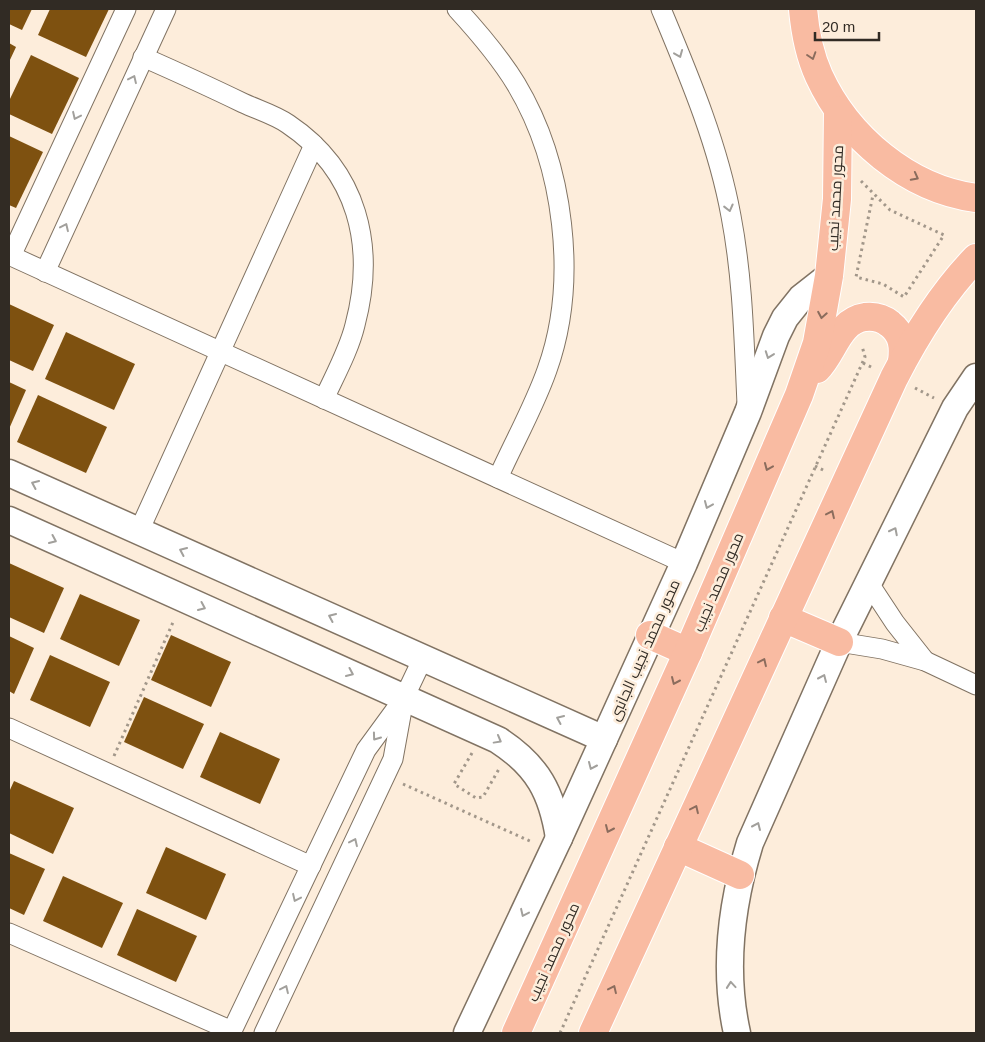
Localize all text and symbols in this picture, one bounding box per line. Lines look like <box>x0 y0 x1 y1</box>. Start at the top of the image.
scale bar <box>815 10 879 42</box>
text: 20 m <box>822 18 855 35</box>
one-way arrow <box>673 49 684 58</box>
one-way arrow <box>807 52 817 60</box>
one-way arrow <box>127 75 137 84</box>
one-way arrow <box>73 111 83 120</box>
street label: محور محمد نجيب <box>824 145 847 252</box>
one-way arrow <box>909 171 918 181</box>
one-way arrow <box>723 204 734 213</box>
one-way arrow <box>59 223 70 232</box>
one-way arrow <box>818 310 828 319</box>
one-way arrow <box>765 350 775 359</box>
one-way arrow <box>763 462 774 471</box>
one-way arrow <box>31 480 40 491</box>
one-way arrow <box>704 500 714 509</box>
one-way arrow <box>825 510 835 519</box>
one-way arrow <box>887 528 897 537</box>
street label: محور محمد نجيب <box>689 530 747 635</box>
one-way arrow <box>48 534 57 544</box>
one-way arrow <box>179 546 188 557</box>
street label: محور محمد نجيب الجانبى <box>605 577 685 724</box>
one-way arrow <box>196 600 205 610</box>
one-way arrow <box>328 613 337 623</box>
one-way arrow <box>757 658 767 667</box>
one-way arrow <box>345 667 354 677</box>
one-way arrow <box>816 674 827 683</box>
one-way arrow <box>671 676 682 685</box>
one-way arrow <box>556 715 565 725</box>
one-way arrow <box>373 731 381 740</box>
one-way arrow <box>492 734 501 744</box>
one-way arrow <box>588 761 598 770</box>
one-way arrow <box>689 805 699 814</box>
one-way arrow <box>751 822 762 831</box>
one-way arrow <box>604 824 615 833</box>
one-way arrow <box>348 838 358 847</box>
one-way arrow <box>292 893 302 902</box>
street label: محور محمد نجيب <box>524 900 583 1004</box>
one-way arrow <box>519 908 530 917</box>
one-way arrow <box>726 981 737 989</box>
one-way arrow <box>279 985 289 994</box>
one-way arrow <box>607 985 617 994</box>

